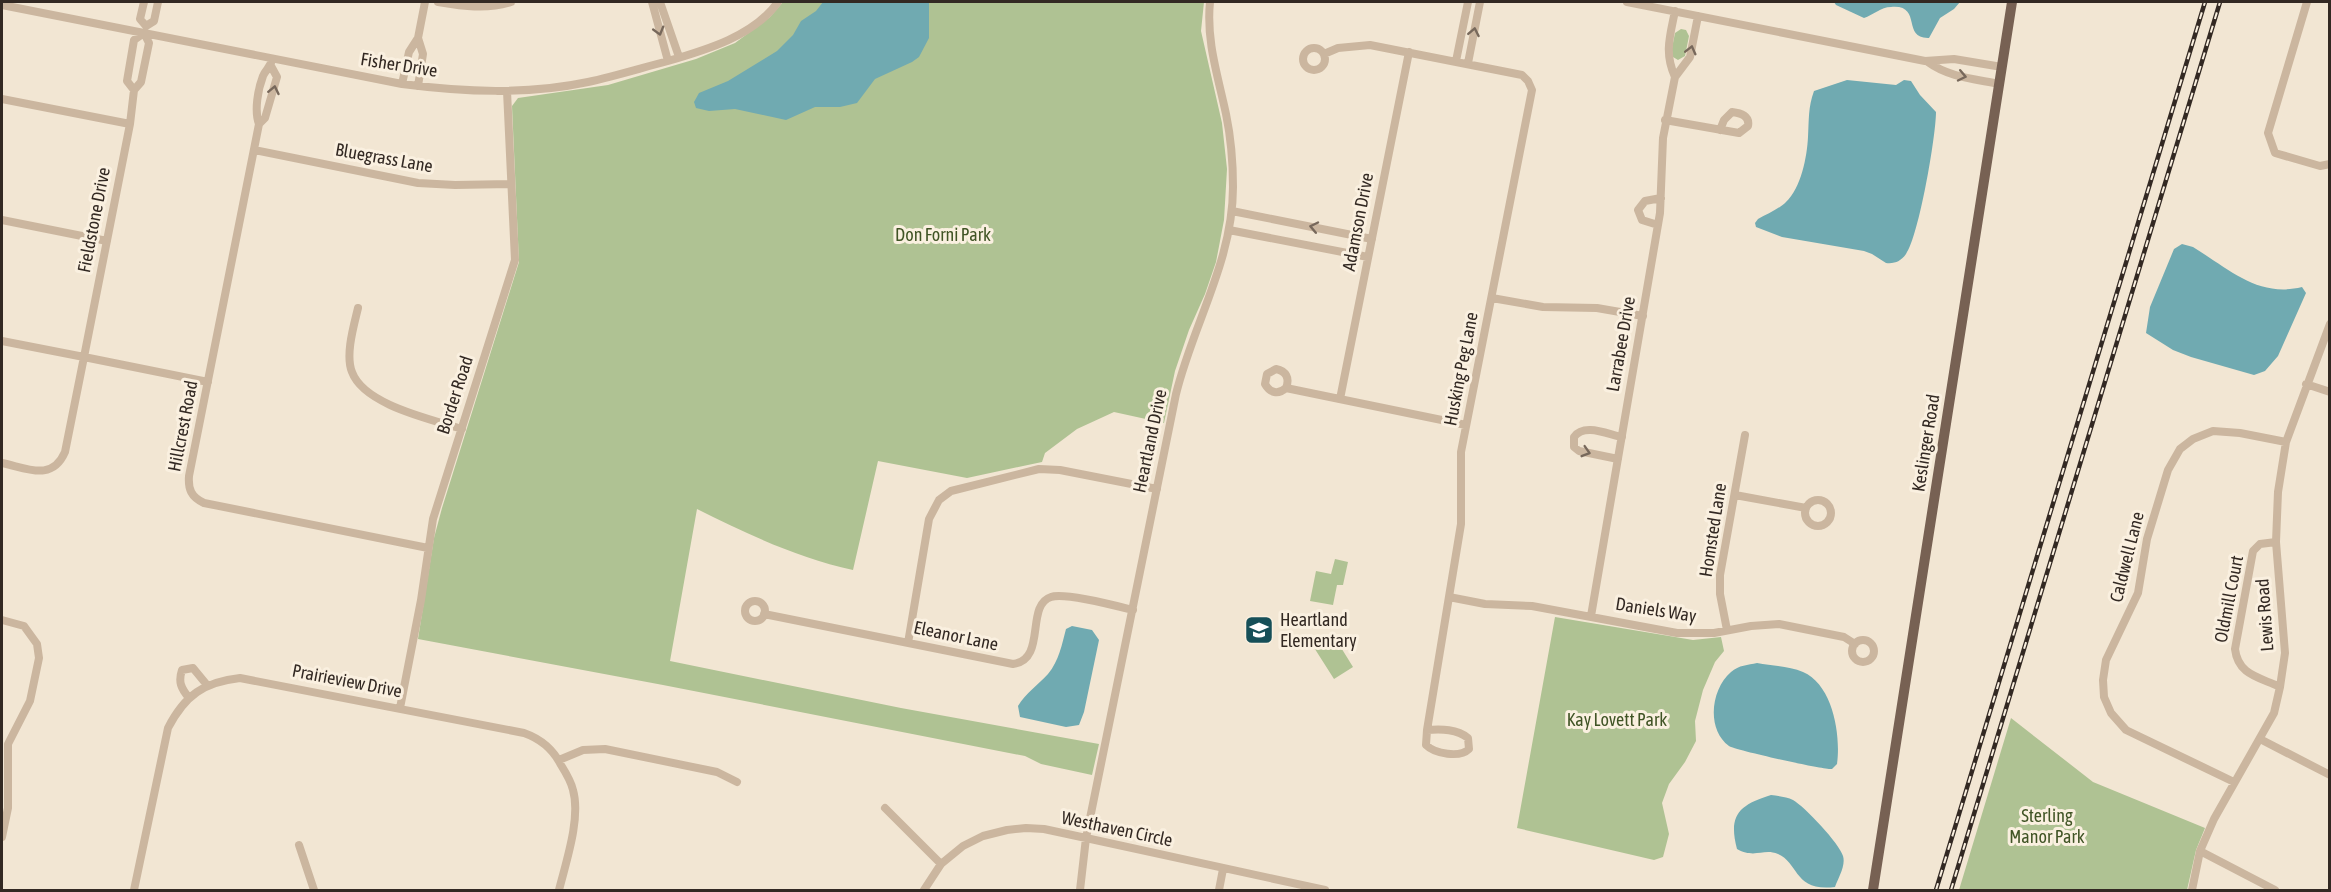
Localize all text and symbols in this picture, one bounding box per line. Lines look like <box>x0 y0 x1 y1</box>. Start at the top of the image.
one-way arrow <box>652 25 664 36</box>
one-way arrow <box>1467 28 1480 38</box>
one-way arrow <box>1683 45 1696 55</box>
street label: Fisher Drive <box>359 48 439 81</box>
one-way arrow <box>1957 69 1967 82</box>
one-way arrow <box>267 85 280 95</box>
street label: Bluegrass Lane <box>334 139 434 176</box>
street label: Fieldstone Drive <box>73 165 114 274</box>
street label: Adamson Drive <box>1338 171 1377 273</box>
one-way arrow <box>1310 221 1320 234</box>
park label: Don Forni Park <box>895 224 991 245</box>
street label: Larrabee Drive <box>1602 295 1639 393</box>
street label: Husking Peg Lane <box>1439 310 1482 427</box>
street label: Border Road <box>432 353 477 437</box>
street label: Hillcrest Road <box>163 379 202 473</box>
street label: Heartland Drive <box>1128 387 1171 494</box>
street label: Keslinger Road <box>1907 393 1944 493</box>
one-way arrow <box>1580 444 1591 457</box>
street label: Homsted Lane <box>1695 482 1730 578</box>
street label: Caldwell Lane <box>2105 509 2148 604</box>
street label: Oldmill Court <box>2210 554 2247 644</box>
street label: Lewis Road <box>2251 578 2278 652</box>
street label: Daniels Way <box>1614 593 1698 626</box>
place label: Heartland Elementary <box>1280 609 1357 651</box>
school or university icon: Heartland Elementary <box>1243 614 1275 646</box>
street label: Eleanor Lane <box>912 616 1000 655</box>
street label: Prairieview Drive <box>290 660 404 701</box>
park label: Kay Lovett Park <box>1567 709 1667 730</box>
park label: Sterling Manor Park <box>2009 805 2085 847</box>
street label: Westhaven Circle <box>1060 807 1175 851</box>

